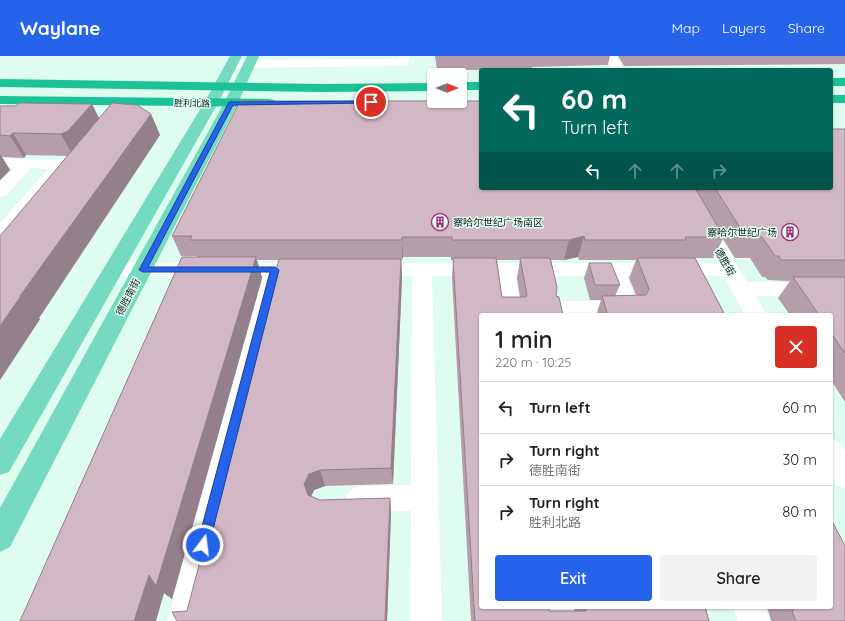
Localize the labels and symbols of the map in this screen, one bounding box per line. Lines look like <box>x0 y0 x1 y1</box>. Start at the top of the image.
north arrow <box>427 68 467 108</box>
pin <box>354 85 388 119</box>
street label: 胜利北路 <box>174 97 210 109</box>
building icon: 察哈尔世纪广场南区 <box>430 212 450 232</box>
place label: 察哈尔世纪广场南区 <box>453 216 543 229</box>
building icon: 察哈尔世纪广场 <box>780 222 800 242</box>
place label: 察哈尔世纪广场 <box>707 226 777 239</box>
street label: 德胜街 <box>712 246 738 278</box>
street label: 德胜南街 <box>113 276 143 318</box>
position arrow <box>182 524 224 566</box>

